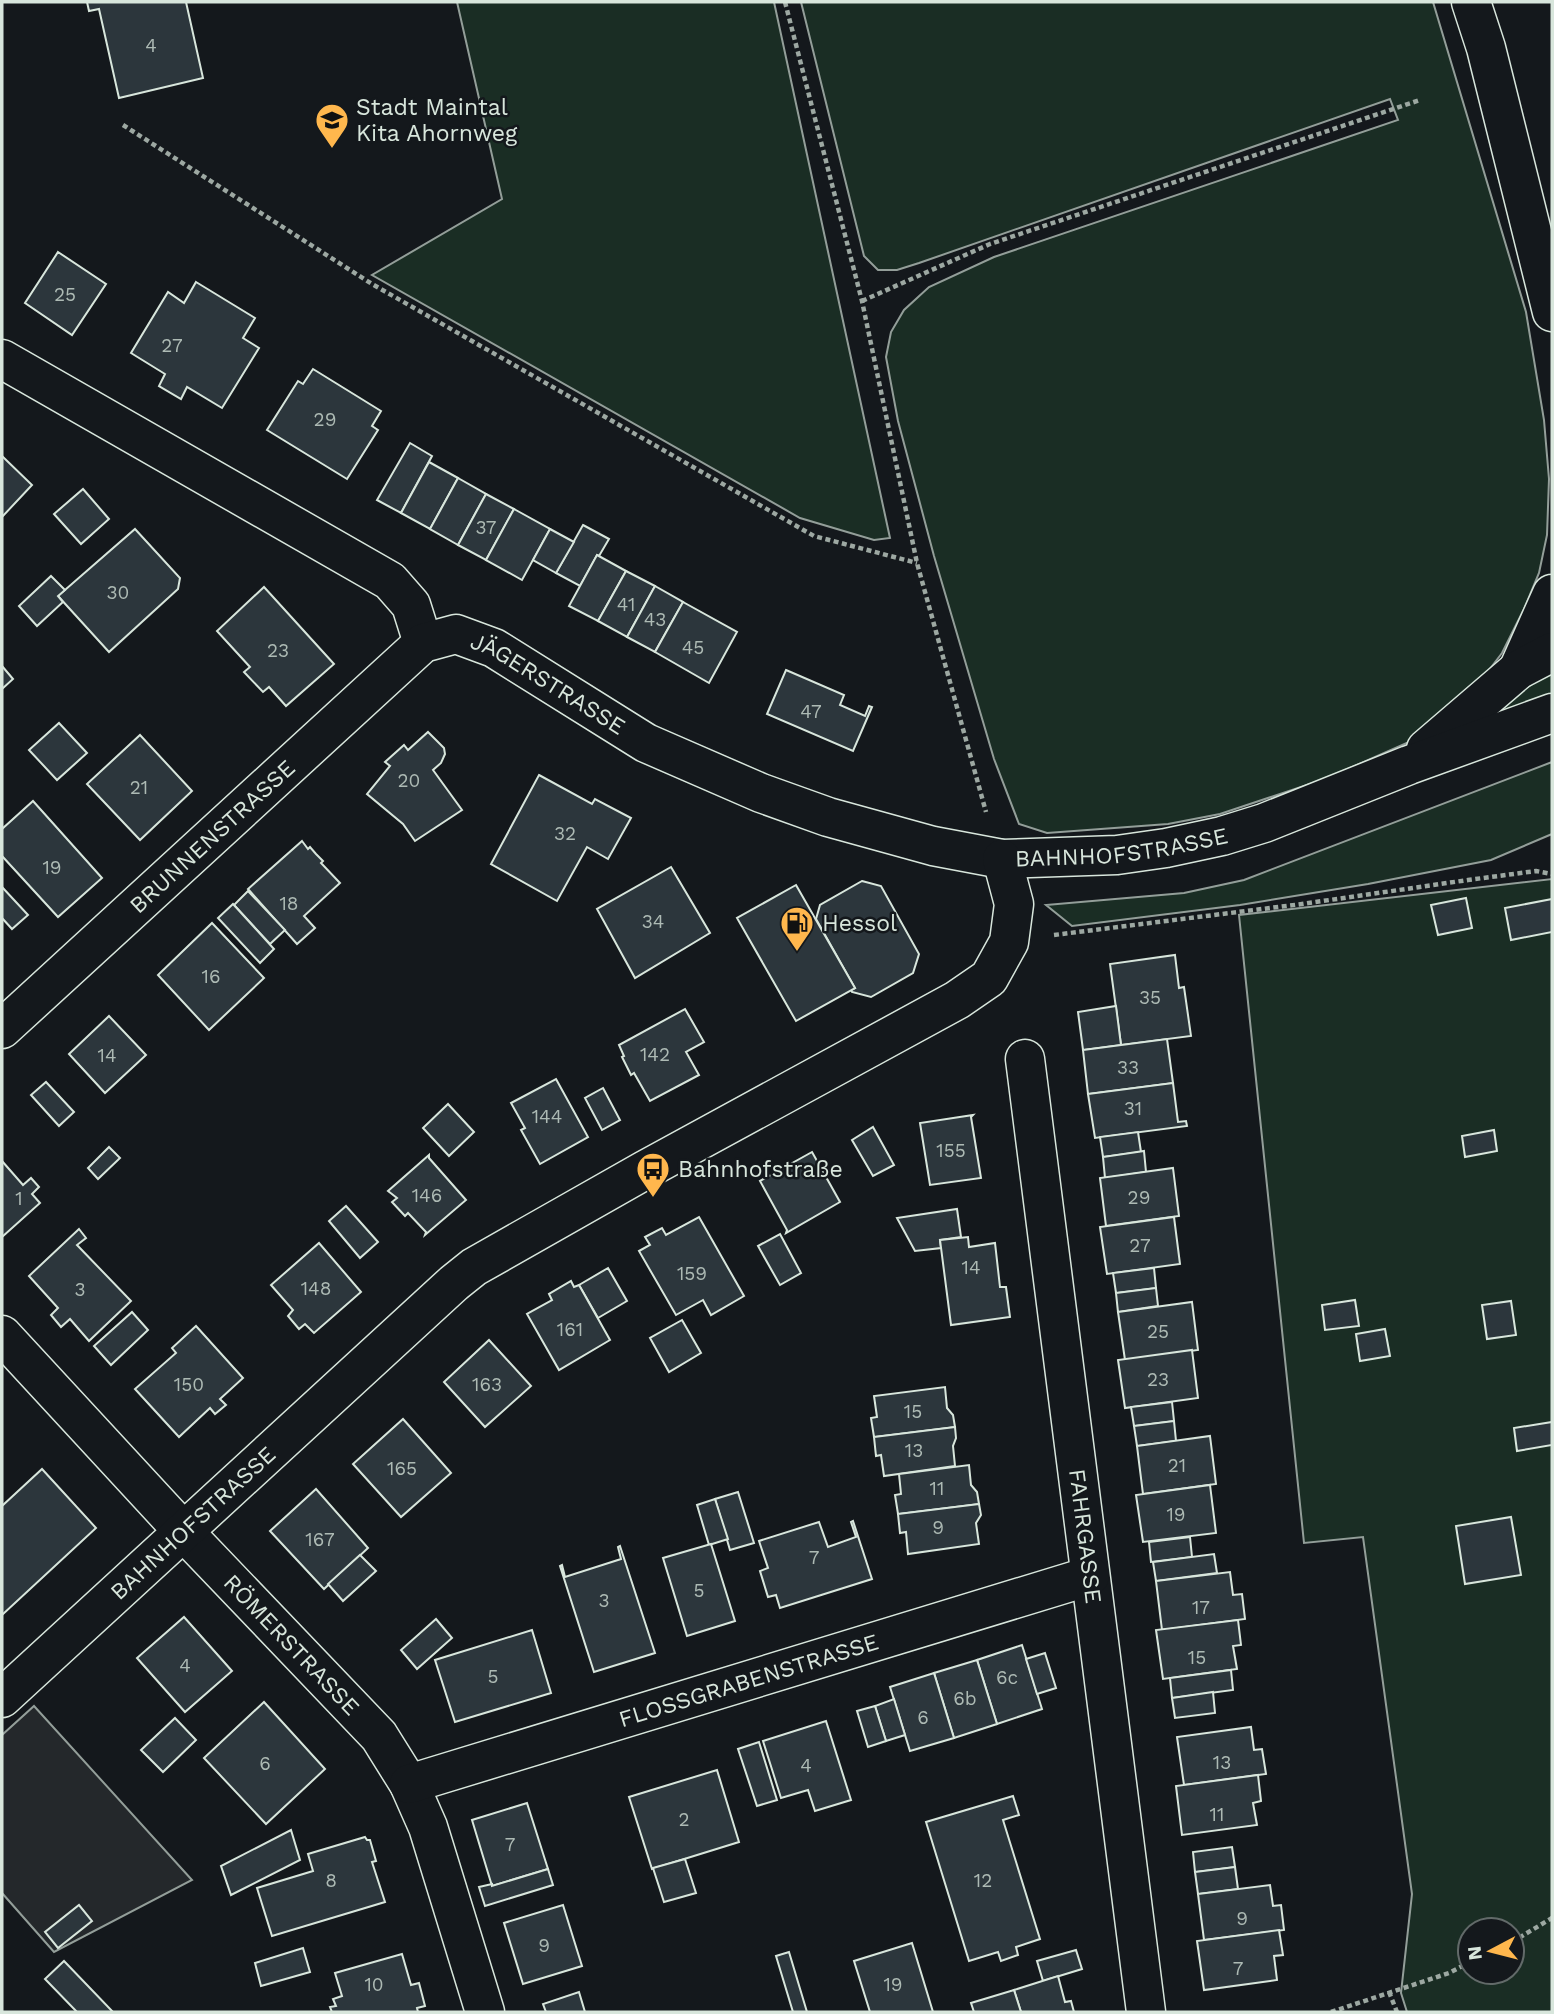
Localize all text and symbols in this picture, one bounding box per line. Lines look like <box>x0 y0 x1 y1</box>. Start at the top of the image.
house number: 4 <box>145 34 157 57</box>
place label: Stadt Maintal Kita Ahornweg <box>356 94 518 147</box>
school or university icon: Stadt Maintal Kita Ahornweg <box>313 101 351 150</box>
house number: 25 <box>54 283 76 306</box>
house number: 27 <box>161 334 183 357</box>
house number: 29 <box>314 408 336 431</box>
house number: 37 <box>476 516 496 539</box>
house number: 30 <box>107 581 129 604</box>
house number: 41 <box>617 593 635 616</box>
house number: 43 <box>644 608 666 631</box>
street label: JÄGERSTRASSE <box>467 627 630 741</box>
house number: 45 <box>682 636 704 659</box>
house number: 23 <box>267 639 289 662</box>
house number: 47 <box>800 700 822 723</box>
street label: BRUNNENSTRASSE <box>124 754 301 919</box>
house number: 20 <box>398 769 420 792</box>
house number: 21 <box>130 776 148 799</box>
house number: 32 <box>554 822 576 845</box>
street label: BAHNHOFSTRASSE <box>1015 822 1230 873</box>
house number: 19 <box>42 856 62 879</box>
house number: 18 <box>279 892 299 915</box>
fuel station icon: Hessol <box>778 904 816 953</box>
house number: 34 <box>642 910 664 933</box>
place label: Hessol <box>822 910 897 937</box>
house number: 16 <box>202 965 220 988</box>
house number: 35 <box>1139 986 1161 1009</box>
house number: 142 <box>640 1043 670 1066</box>
house number: 14 <box>97 1044 117 1067</box>
house number: 33 <box>1117 1056 1139 1079</box>
house number: 31 <box>1124 1097 1142 1120</box>
house number: 144 <box>532 1105 562 1128</box>
house number: 155 <box>936 1139 966 1162</box>
bus stop icon: Bahnhofstraße <box>634 1150 672 1199</box>
place label: Bahnhofstraße <box>678 1156 843 1183</box>
house number: 146 <box>412 1184 442 1207</box>
house number: 29 <box>1128 1186 1150 1209</box>
house number: 1 <box>15 1187 23 1210</box>
house number: 27 <box>1129 1234 1151 1257</box>
house number: 14 <box>961 1256 981 1279</box>
house number: 159 <box>677 1262 707 1285</box>
house number: 148 <box>301 1277 331 1300</box>
house number: 3 <box>74 1278 86 1301</box>
house number: 161 <box>557 1318 583 1341</box>
house number: 25 <box>1147 1320 1169 1343</box>
house number: 23 <box>1147 1368 1169 1391</box>
house number: 150 <box>174 1373 204 1396</box>
house number: 163 <box>472 1373 502 1396</box>
house number: 15 <box>904 1400 922 1423</box>
house number: 13 <box>905 1439 923 1462</box>
street label: BAHNHOFSTRASSE <box>105 1441 281 1606</box>
house number: 21 <box>1168 1454 1186 1477</box>
house number: 165 <box>387 1457 417 1480</box>
street label: FAHRGASSE <box>1063 1467 1107 1605</box>
house number: 11 <box>930 1477 944 1500</box>
house number: 19 <box>1166 1503 1186 1526</box>
house number: 9 <box>932 1516 944 1539</box>
house number: 167 <box>305 1528 335 1551</box>
house number: 7 <box>809 1546 819 1569</box>
street label: RÖMERSTRASSE <box>218 1569 365 1721</box>
house number: 5 <box>693 1579 705 1602</box>
house number: 3 <box>598 1589 610 1612</box>
house number: 17 <box>1192 1596 1210 1619</box>
street label: FLOSSGRABENSTRASSE <box>616 1628 882 1733</box>
house number: 15 <box>1188 1646 1206 1669</box>
house number: 4 <box>179 1654 191 1677</box>
house number: 5 <box>487 1665 499 1688</box>
house number: 6c <box>996 1666 1018 1689</box>
house number: 6b <box>953 1687 977 1710</box>
house number: 6 <box>917 1706 929 1729</box>
house number: 13 <box>1213 1751 1231 1774</box>
house number: 6 <box>259 1752 271 1775</box>
house number: 4 <box>800 1754 812 1777</box>
house number: 11 <box>1210 1803 1224 1826</box>
house number: 2 <box>678 1808 690 1831</box>
house number: 7 <box>505 1833 515 1856</box>
house number: 8 <box>325 1869 337 1892</box>
house number: 12 <box>974 1869 992 1892</box>
house number: 9 <box>1236 1907 1248 1930</box>
north arrow <box>1456 1916 1526 1986</box>
house number: 9 <box>538 1934 550 1957</box>
text: N <box>1462 1945 1487 1961</box>
house number: 7 <box>1233 1957 1243 1980</box>
house number: 10 <box>364 1973 384 1996</box>
house number: 19 <box>883 1973 903 1996</box>

